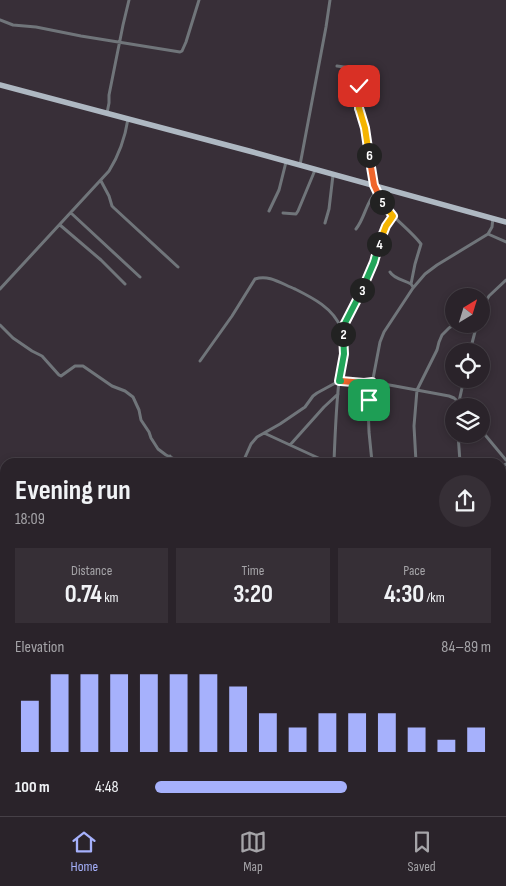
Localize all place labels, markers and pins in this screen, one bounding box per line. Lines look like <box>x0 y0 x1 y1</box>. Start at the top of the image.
pin <box>338 65 380 107</box>
pin: 6 <box>356 142 382 168</box>
pin: 5 <box>370 190 394 214</box>
pin: 4 <box>366 232 392 256</box>
pin: 3 <box>350 278 374 302</box>
pin: 2 <box>330 322 356 346</box>
pin <box>348 379 390 421</box>

